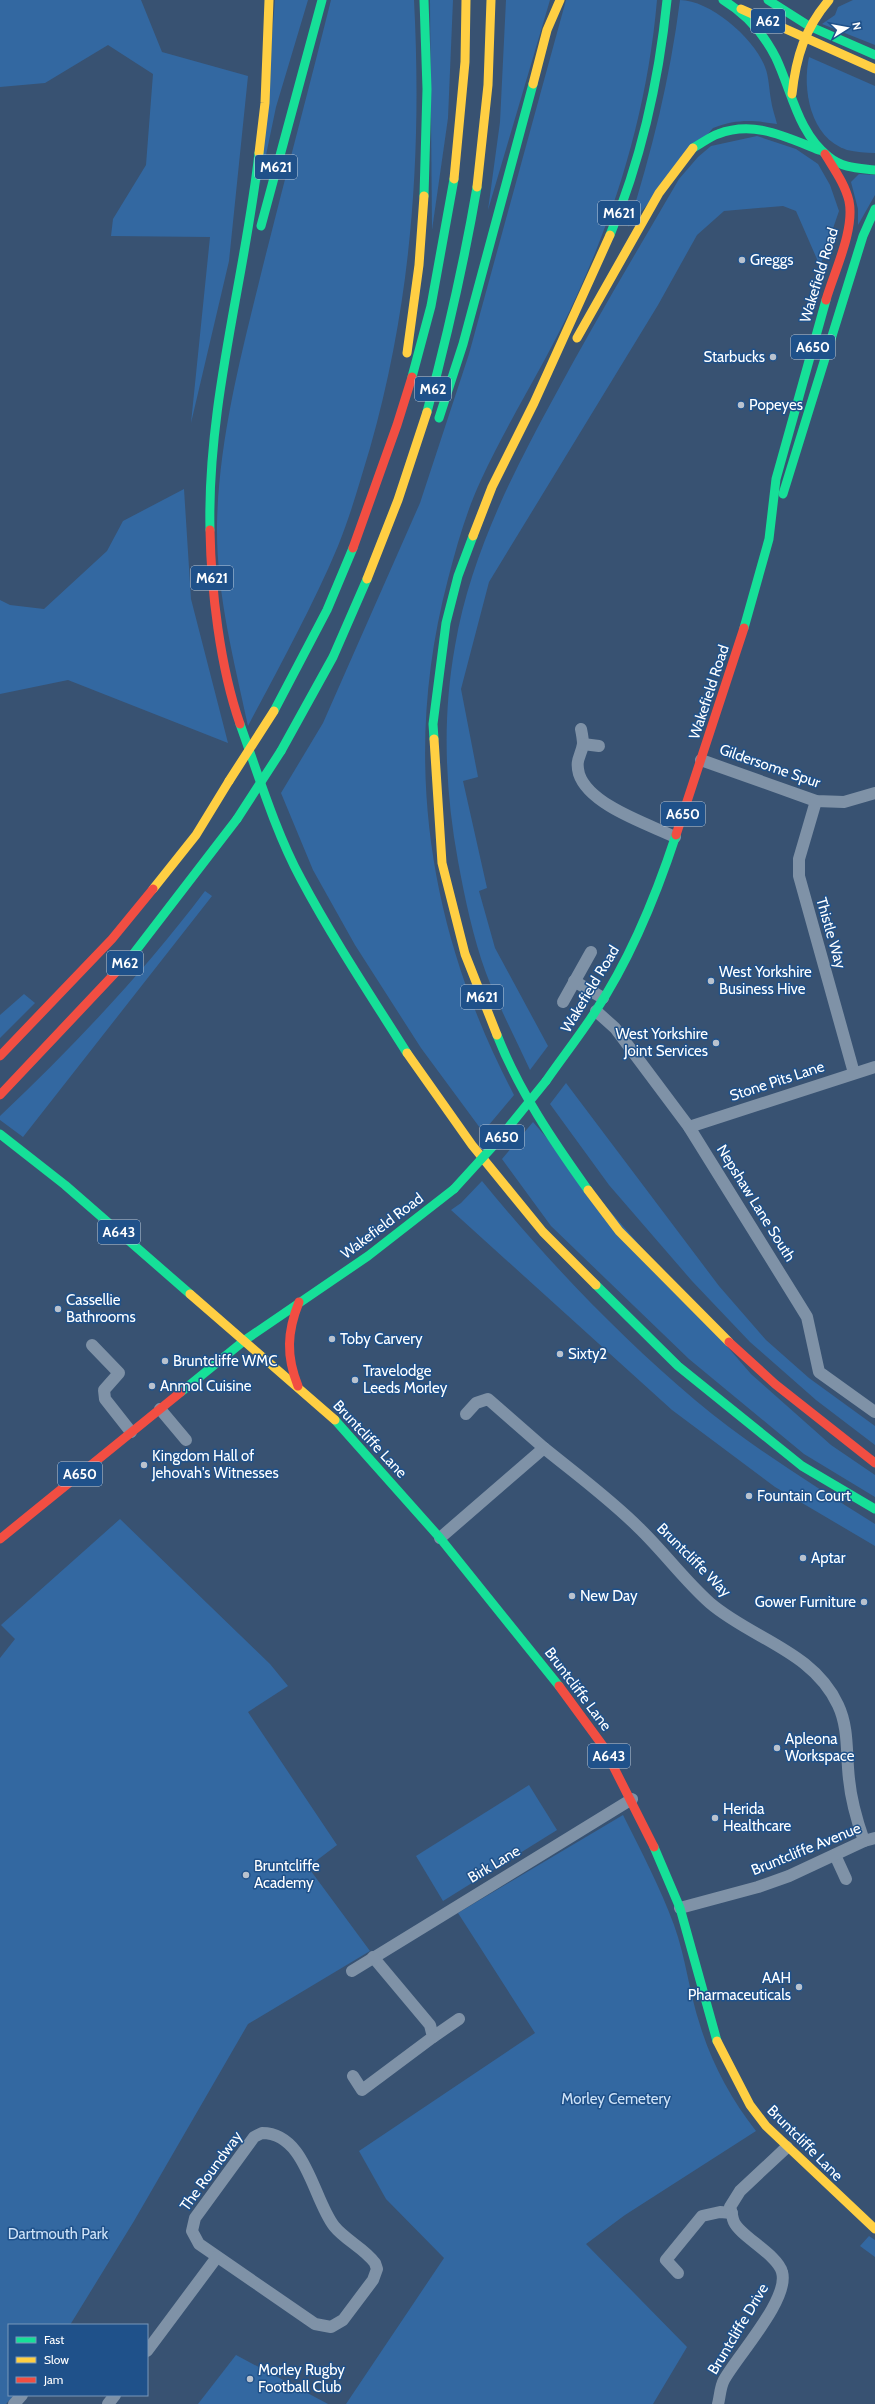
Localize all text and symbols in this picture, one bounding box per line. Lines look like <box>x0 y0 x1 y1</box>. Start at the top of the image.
north arrow <box>827 8 867 48</box>
road number: A62 <box>751 9 785 33</box>
text: N <box>849 21 864 31</box>
road number: M621 <box>255 155 297 179</box>
road number: M621 <box>598 201 640 225</box>
street label: Wakefield Road <box>796 225 842 325</box>
place label: Greggs <box>750 251 793 269</box>
marker: Greggs <box>737 255 747 265</box>
road number: A650 <box>791 335 835 359</box>
place label: Starbucks <box>704 348 765 366</box>
marker: Starbucks <box>768 352 778 362</box>
road number: M62 <box>415 377 451 401</box>
place label: Popeyes <box>749 396 803 414</box>
marker: Popeyes <box>736 400 746 410</box>
road number: M621 <box>191 566 233 590</box>
street label: Wakefield Road <box>685 642 733 742</box>
street label: Gildersome Spur <box>717 740 823 792</box>
road number: A650 <box>661 802 705 826</box>
street label: Thistle Way <box>812 895 850 971</box>
street label: Wakefield Road <box>557 942 623 1036</box>
road number: M62 <box>107 951 143 975</box>
place label: West Yorkshire Business Hive <box>719 963 812 998</box>
marker: West Yorkshire Business Hive <box>706 976 716 986</box>
road number: M621 <box>461 985 503 1009</box>
place label: West Yorkshire Joint Services <box>615 1025 708 1060</box>
marker: West Yorkshire Joint Services <box>711 1038 721 1048</box>
street label: Stone Pits Lane <box>727 1057 827 1105</box>
road number: A650 <box>480 1125 524 1149</box>
street label: Nepshaw Lane South <box>713 1141 799 1265</box>
street label: Wakefield Road <box>337 1189 427 1263</box>
road number: A643 <box>98 1220 140 1244</box>
place label: Cassellie Bathrooms <box>66 1291 136 1326</box>
marker: Cassellie Bathrooms <box>53 1304 63 1314</box>
place label: Toby Carvery <box>340 1330 423 1348</box>
marker: Toby Carvery <box>327 1334 337 1344</box>
place label: Sixty2 <box>568 1345 607 1363</box>
marker: Sixty2 <box>555 1349 565 1359</box>
place label: Bruntcliffe WMC <box>173 1352 277 1370</box>
marker: Bruntcliffe WMC <box>160 1356 170 1366</box>
place label: Travelodge Leeds Morley <box>363 1362 448 1397</box>
marker: Travelodge Leeds Morley <box>350 1375 360 1385</box>
place label: Anmol Cuisine <box>160 1377 252 1395</box>
marker: Anmol Cuisine <box>147 1381 157 1391</box>
street label: Bruntcliffe Lane <box>329 1396 411 1482</box>
place label: Kingdom Hall of Jehovah's Witnesses <box>151 1447 279 1482</box>
marker: Kingdom Hall of Jehovah's Witnesses <box>139 1460 149 1470</box>
road number: A650 <box>58 1462 102 1486</box>
place label: Fountain Court <box>757 1487 851 1505</box>
marker: Fountain Court <box>744 1491 754 1501</box>
street label: Bruntcliffe Way <box>653 1519 735 1601</box>
place label: Aptar <box>811 1549 846 1567</box>
marker: Aptar <box>798 1553 808 1563</box>
place label: New Day <box>580 1587 638 1605</box>
marker: New Day <box>567 1591 577 1601</box>
place label: Gower Furniture <box>755 1593 856 1611</box>
marker: Gower Furniture <box>859 1597 869 1607</box>
street label: Bruntcliffe Lane <box>541 1644 615 1735</box>
place label: Apleona Workspace <box>785 1730 855 1765</box>
marker: Apleona Workspace <box>772 1743 782 1753</box>
road number: A643 <box>588 1744 630 1768</box>
place label: Herida Healthcare <box>723 1800 791 1835</box>
marker: Herida Healthcare <box>710 1813 720 1823</box>
street label: Bruntcliffe Avenue <box>749 1819 864 1879</box>
street label: Birk Lane <box>465 1841 524 1887</box>
place label: Bruntcliffe Academy <box>254 1857 320 1892</box>
marker: Bruntcliffe Academy <box>241 1870 251 1880</box>
place label: AAH Pharmaceuticals <box>688 1969 791 2004</box>
marker: AAH Pharmaceuticals <box>794 1982 804 1992</box>
park label: Morley Cemetery <box>561 2090 671 2108</box>
street label: Bruntcliffe Lane <box>763 2101 847 2185</box>
street label: The Roundway <box>176 2127 246 2214</box>
park label: Dartmouth Park <box>8 2225 109 2243</box>
street label: Bruntcliffe Drive <box>704 2280 772 2378</box>
legend <box>8 2324 148 2396</box>
text: Fast <box>44 2332 64 2347</box>
text: Slow <box>44 2352 69 2367</box>
place label: Morley Rugby Football Club <box>258 2361 345 2396</box>
text: Jam <box>43 2372 63 2387</box>
marker: Morley Rugby Football Club <box>245 2374 255 2384</box>

